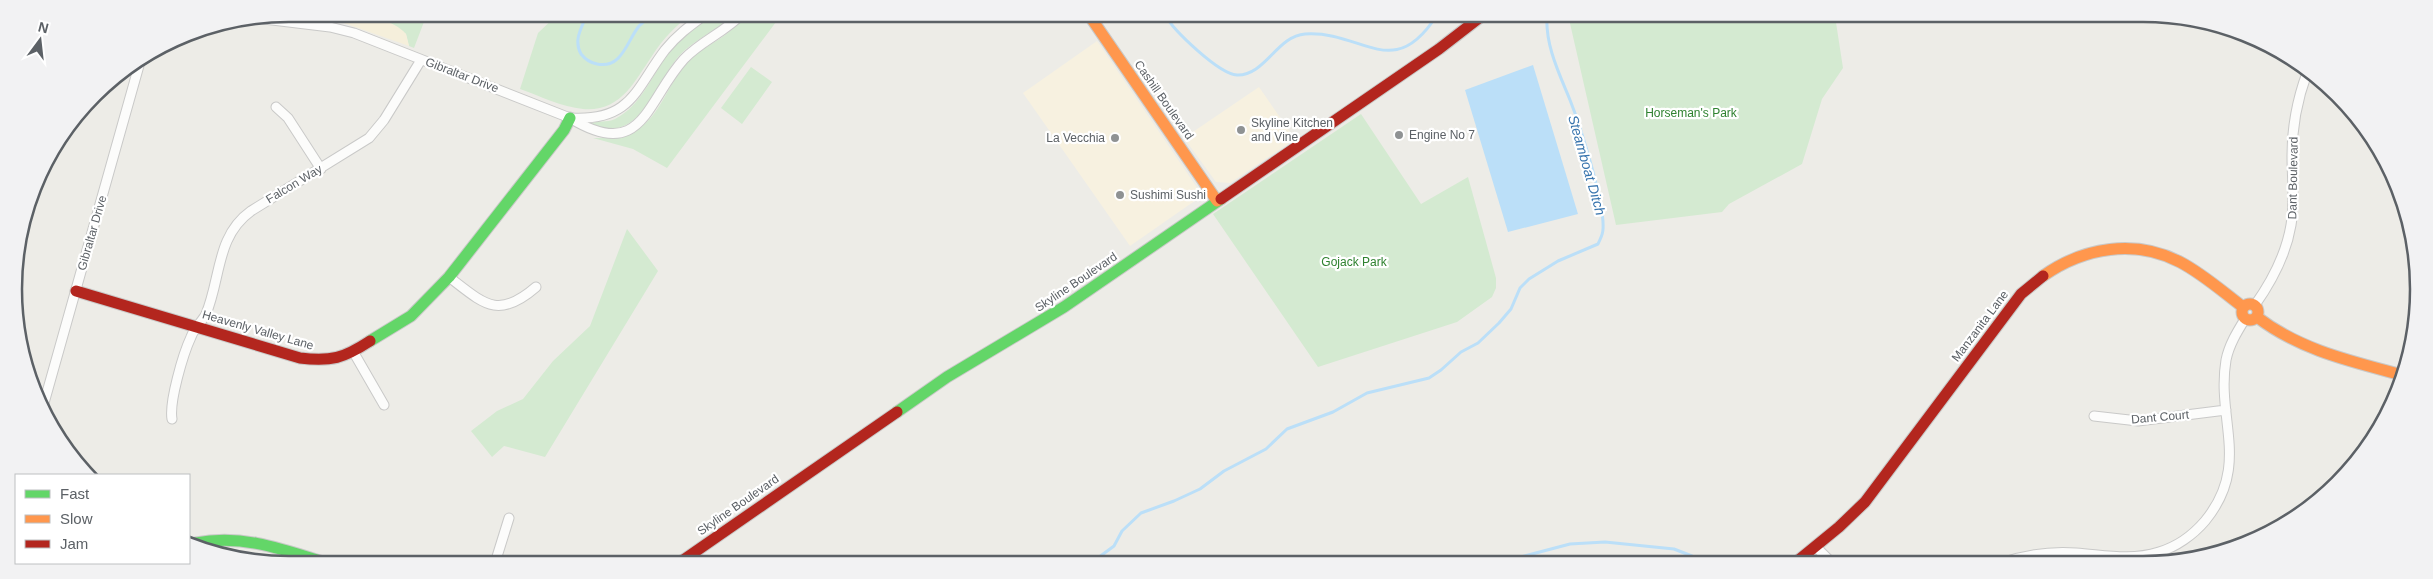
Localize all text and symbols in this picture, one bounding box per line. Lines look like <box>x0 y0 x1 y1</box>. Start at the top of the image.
north arrow <box>15 15 65 65</box>
text: N <box>36 18 50 36</box>
street label: Gibraltar Drive <box>423 55 501 96</box>
street label: Cashill Boulevard <box>1131 58 1197 142</box>
park label: Horseman's Park <box>1645 106 1738 120</box>
water label: Steamboat Ditch <box>1565 113 1609 217</box>
place label: Skyline Kitchen and Vine <box>1251 116 1333 144</box>
marker: Skyline Kitchen and Vine <box>1235 124 1247 136</box>
place label: Engine No 7 <box>1409 128 1475 142</box>
marker: Engine No 7 <box>1393 129 1405 141</box>
place label: La Vecchia <box>1046 131 1105 145</box>
marker: La Vecchia <box>1109 132 1121 144</box>
street label: Dant Boulevard <box>2285 137 2301 219</box>
street label: Falcon Way <box>263 162 325 206</box>
place label: Sushimi Sushi <box>1130 188 1206 202</box>
marker: Sushimi Sushi <box>1114 189 1126 201</box>
street label: Gibraltar Drive <box>75 194 109 272</box>
street label: Skyline Boulevard <box>1032 249 1120 315</box>
park label: Gojack Park <box>1321 255 1388 269</box>
street label: Manzanita Lane <box>1949 287 2011 364</box>
street label: Heavenly Valley Lane <box>201 307 316 353</box>
street label: Dant Court <box>2130 407 2190 427</box>
street label: Skyline Boulevard <box>695 472 781 538</box>
legend <box>15 474 190 564</box>
text: Fast <box>60 485 90 502</box>
text: Slow <box>60 510 93 527</box>
text: Jam <box>60 535 88 552</box>

